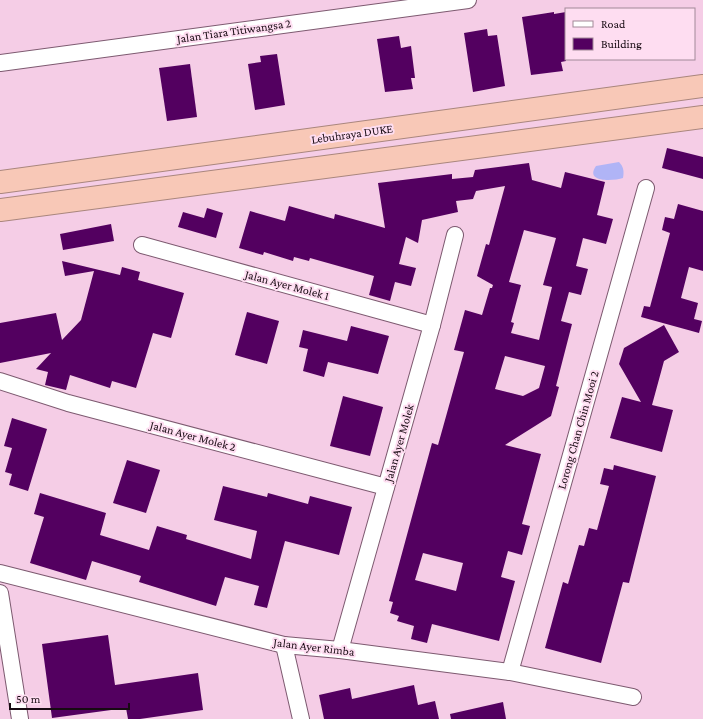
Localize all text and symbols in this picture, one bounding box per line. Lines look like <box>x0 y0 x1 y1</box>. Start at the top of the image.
legend <box>565 8 695 60</box>
street label: Jalan Tiara Titiwangsa 2 <box>175 16 292 46</box>
text: Road <box>601 17 626 31</box>
text: Building <box>601 37 642 51</box>
street label: Lebuhraya DUKE <box>310 121 394 147</box>
street label: Jalan Ayer Molek 1 <box>242 267 331 303</box>
street label: Lorong Chan Chin Mooi 2 <box>554 369 602 491</box>
street label: Jalan Ayer Molek <box>381 402 417 485</box>
street label: Jalan Ayer Molek 2 <box>148 418 238 454</box>
street label: Jalan Ayer Rimba <box>272 635 356 659</box>
scale bar <box>10 685 129 711</box>
text: 50 m <box>16 692 41 706</box>

